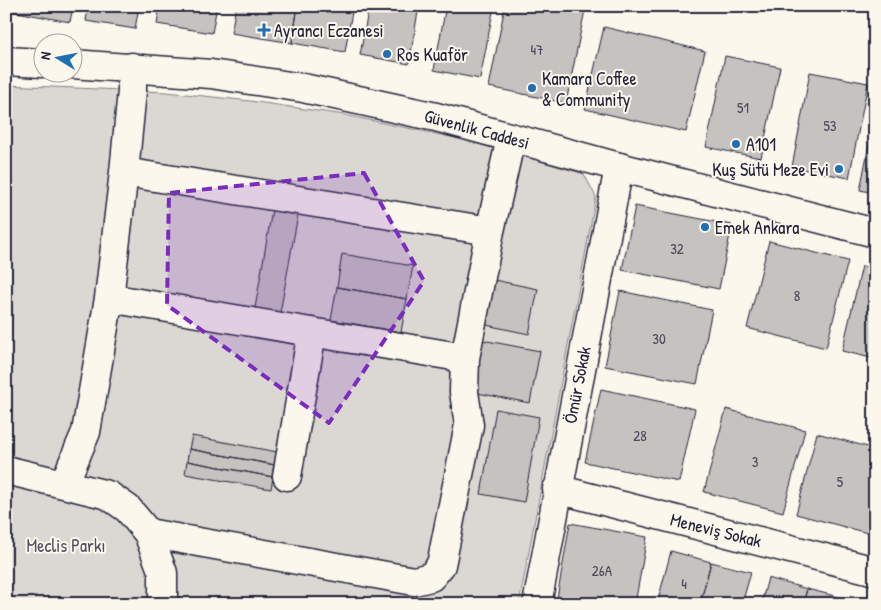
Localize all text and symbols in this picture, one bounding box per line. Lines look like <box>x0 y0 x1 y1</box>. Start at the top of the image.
place label: Ayrancı Eczanesi <box>274 18 384 43</box>
marker: Ayrancı Eczanesi <box>258 24 270 36</box>
north arrow <box>32 32 82 82</box>
house number: 47 <box>530 39 544 60</box>
place label: Ros Kuaför <box>397 42 468 67</box>
marker: Ros Kuaför <box>381 48 393 60</box>
text: N <box>35 50 55 61</box>
place label: Kamara Coffee & Community <box>542 66 637 112</box>
marker: Kamara Coffee & Community <box>526 82 538 94</box>
house number: 51 <box>737 97 749 118</box>
street label: Güvenlik Caddesi <box>422 103 532 155</box>
house number: 53 <box>823 115 837 136</box>
place label: A101 <box>746 132 776 157</box>
marker: A101 <box>730 138 742 150</box>
place label: Kuş Sütü Meze Evi <box>712 157 829 182</box>
marker: Kuş Sütü Meze Evi <box>833 163 845 175</box>
place label: Emek Ankara <box>715 215 799 240</box>
marker: Emek Ankara <box>699 221 711 233</box>
house number: 32 <box>670 238 684 259</box>
house number: 8 <box>794 285 800 306</box>
house number: 30 <box>652 328 666 349</box>
street label: Ömür Sokak <box>557 344 597 426</box>
house number: 28 <box>633 425 647 446</box>
house number: 3 <box>752 451 759 472</box>
house number: 5 <box>837 471 844 492</box>
street label: Meneviş Sokak <box>668 507 765 554</box>
park label: Meclis Parkı <box>27 533 105 558</box>
house number: 26A <box>592 560 613 581</box>
house number: 4 <box>681 573 687 594</box>

